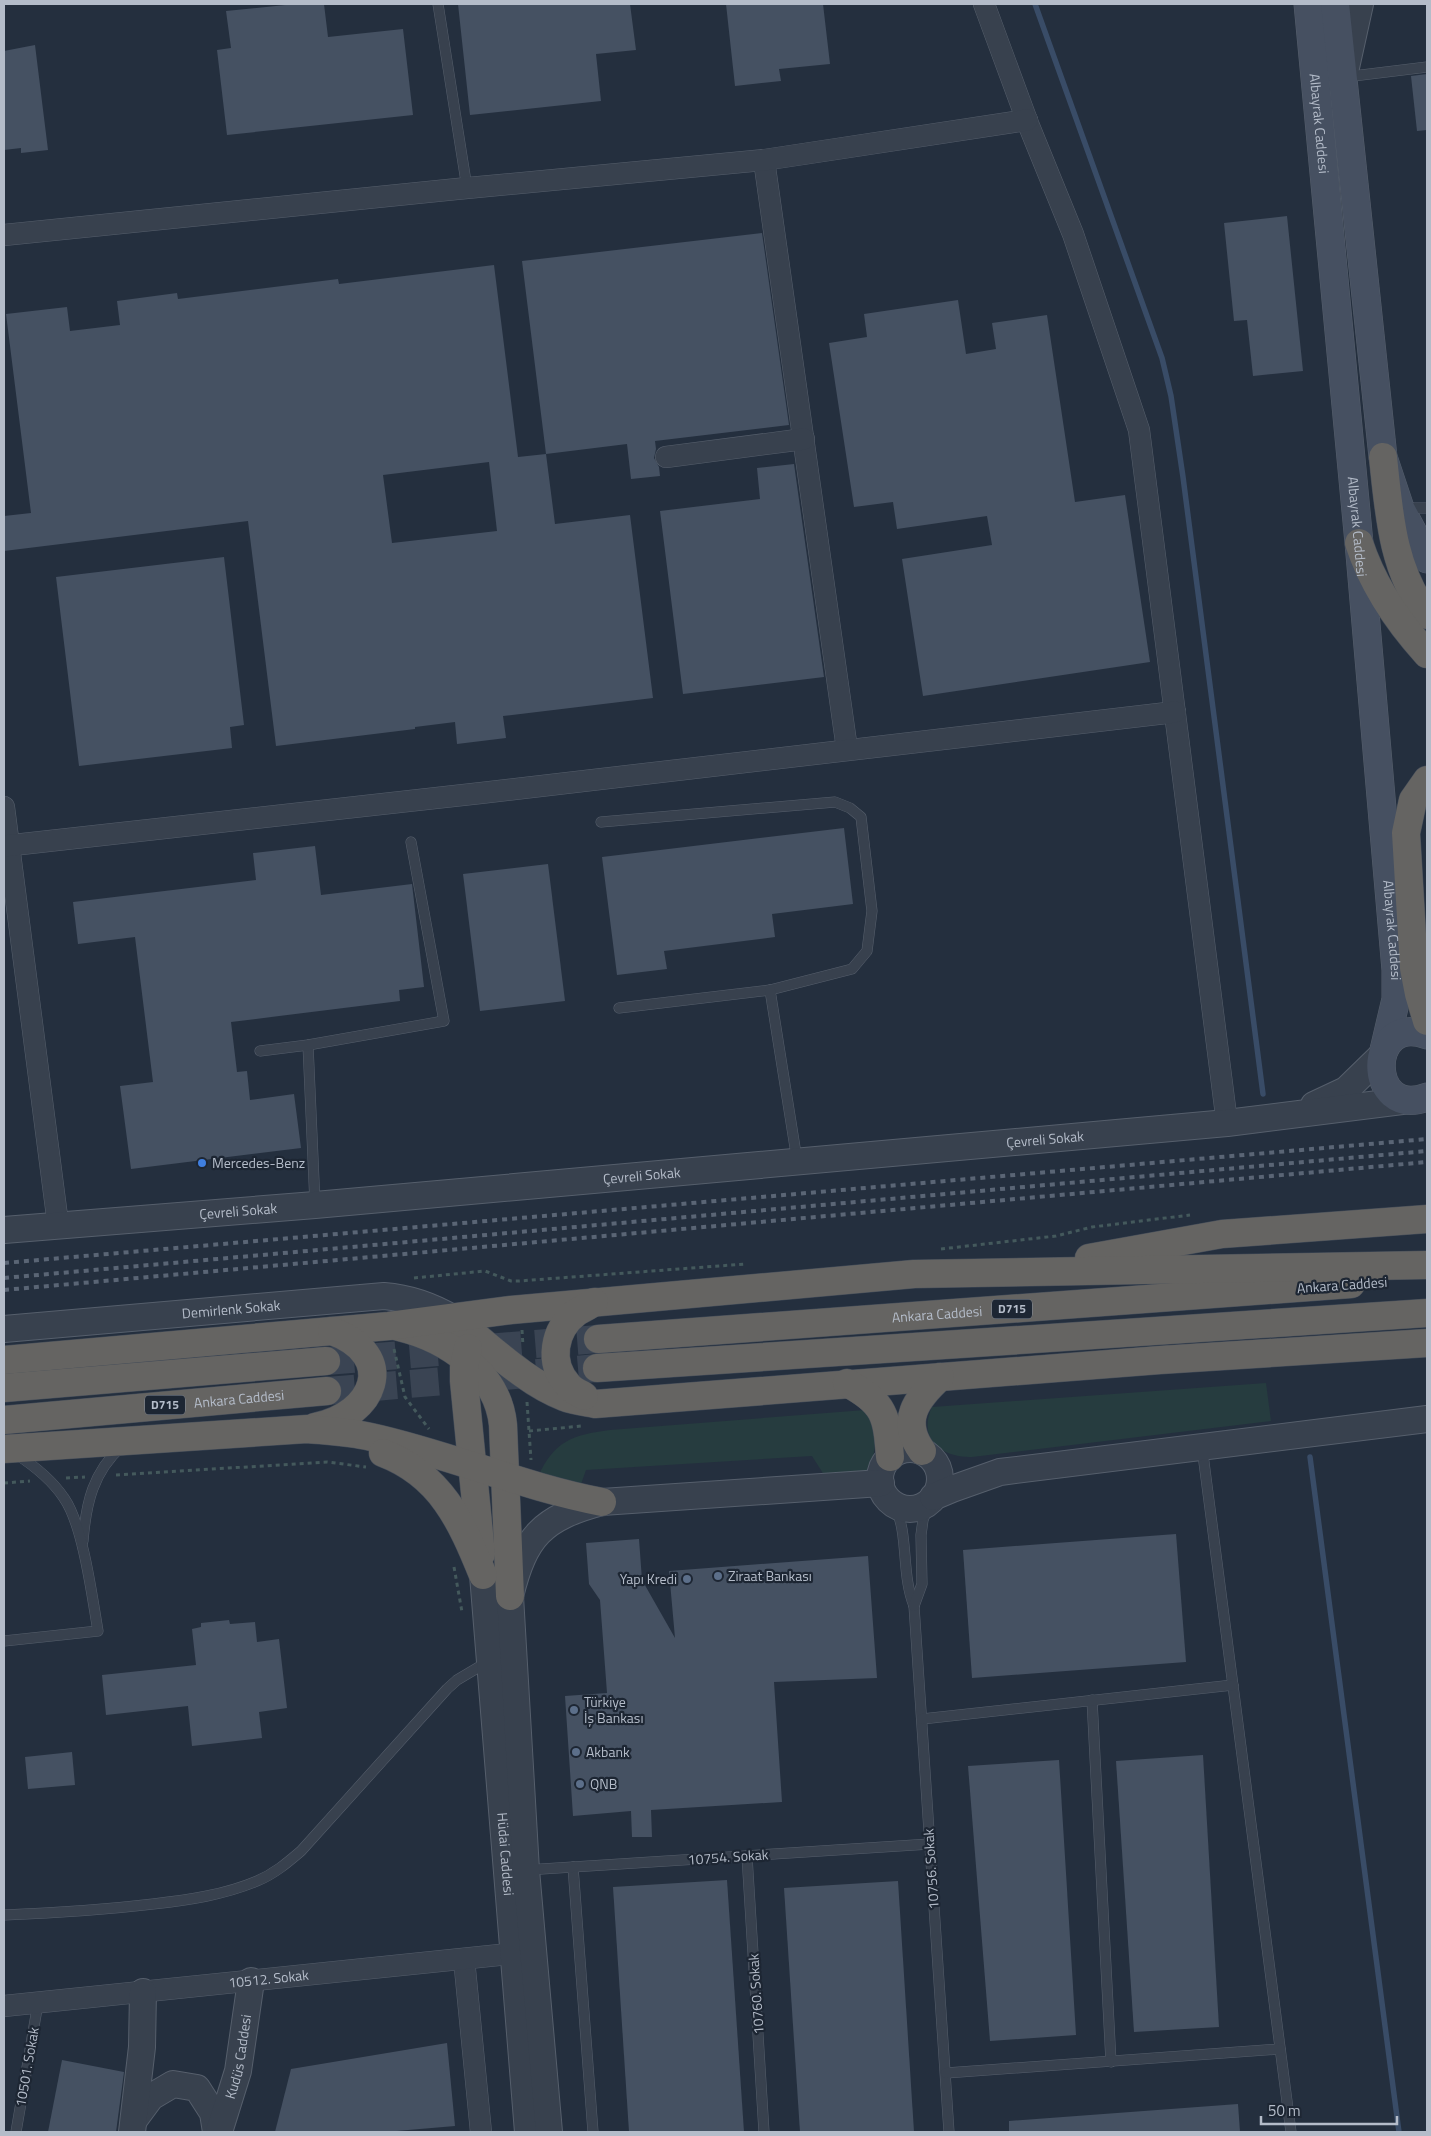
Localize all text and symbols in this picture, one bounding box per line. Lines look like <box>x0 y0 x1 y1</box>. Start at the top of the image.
street label: Albayrak Caddesi <box>1305 72 1335 174</box>
street label: Albayrak Caddesi <box>1343 476 1373 578</box>
street label: Albayrak Caddesi <box>1378 879 1407 980</box>
street label: Çevreli Sokak <box>1005 1125 1085 1153</box>
place label: Mercedes-Benz <box>212 1152 305 1173</box>
marker: Mercedes-Benz <box>196 1157 208 1169</box>
street label: Çevreli Sokak <box>602 1161 682 1189</box>
street label: Çevreli Sokak <box>199 1197 278 1224</box>
street label: Ankara Caddesi <box>1296 1271 1388 1298</box>
street label: Demirlenk Sokak <box>181 1294 282 1324</box>
street label: Ankara Caddesi <box>891 1300 983 1328</box>
road number: D715 <box>992 1300 1032 1318</box>
street label: Ankara Caddesi <box>193 1384 285 1413</box>
road number: D715 <box>145 1396 185 1414</box>
place label: Ziraat Bankası <box>728 1565 812 1586</box>
place label: Yapı Kredi <box>620 1568 677 1589</box>
marker: Ziraat Bankası <box>712 1570 724 1582</box>
marker: Yapı Kredi <box>681 1573 693 1585</box>
place label: Türkiye İş Bankası <box>584 1691 643 1728</box>
marker: Türkiye İş Bankası <box>568 1704 580 1716</box>
place label: Akbank <box>586 1741 630 1762</box>
marker: Akbank <box>570 1746 582 1758</box>
place label: QNB <box>590 1773 617 1794</box>
marker: QNB <box>574 1778 586 1790</box>
street label: Hüdai Caddesi <box>492 1812 520 1897</box>
street label: 10756. Sokak <box>917 1828 944 1910</box>
street label: 10754. Sokak <box>687 1843 769 1870</box>
street label: 10760. Sokak <box>742 1953 769 2035</box>
street label: 10512. Sokak <box>227 1964 310 1993</box>
street label: Kudüs Caddesi <box>219 2013 256 2101</box>
street label: 10501. Sokak <box>9 2025 44 2108</box>
scale bar <box>1261 2094 1397 2126</box>
text: 50 m <box>1268 2099 1301 2122</box>

